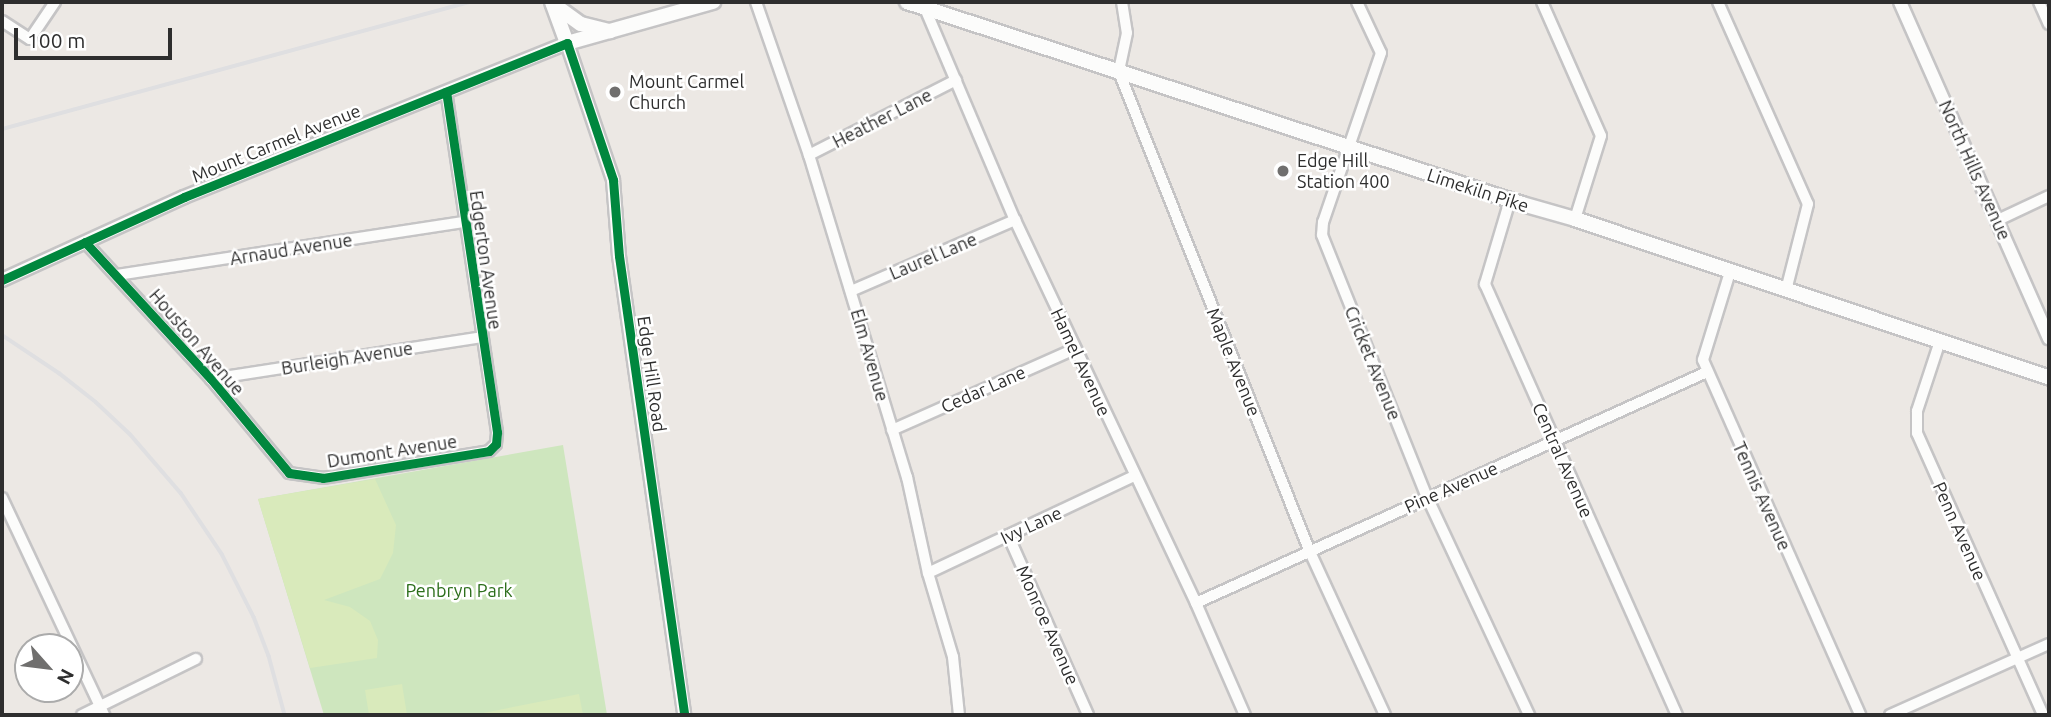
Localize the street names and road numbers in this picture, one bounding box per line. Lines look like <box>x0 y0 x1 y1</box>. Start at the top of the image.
street label: Heather Lane <box>829 84 935 152</box>
street label: North Hills Avenue <box>1935 97 2015 243</box>
street label: Mount Carmel Avenue <box>189 99 363 187</box>
street label: Limekiln Pike <box>1425 163 1531 217</box>
street label: Edgerton Avenue <box>466 189 506 331</box>
street label: Laurel Lane <box>886 228 980 284</box>
street label: Arnaud Avenue <box>228 229 354 269</box>
street label: Houston Avenue <box>145 284 249 400</box>
street label: Cricket Avenue <box>1340 303 1406 423</box>
street label: Hamel Avenue <box>1047 305 1115 419</box>
street label: Maple Avenue <box>1202 305 1266 419</box>
street label: Elm Avenue <box>847 306 893 404</box>
street label: Edge Hill Road <box>633 315 671 433</box>
street label: Burleigh Avenue <box>280 337 414 379</box>
street label: Cedar Lane <box>937 361 1029 417</box>
street label: Central Avenue <box>1528 399 1598 521</box>
street label: Dumont Avenue <box>326 430 458 472</box>
street label: Tennis Avenue <box>1728 438 1796 554</box>
street label: Pine Avenue <box>1401 457 1501 517</box>
street label: Penn Avenue <box>1929 478 1991 584</box>
street label: Ivy Lane <box>997 501 1065 549</box>
street label: Monroe Avenue <box>1012 562 1084 688</box>

